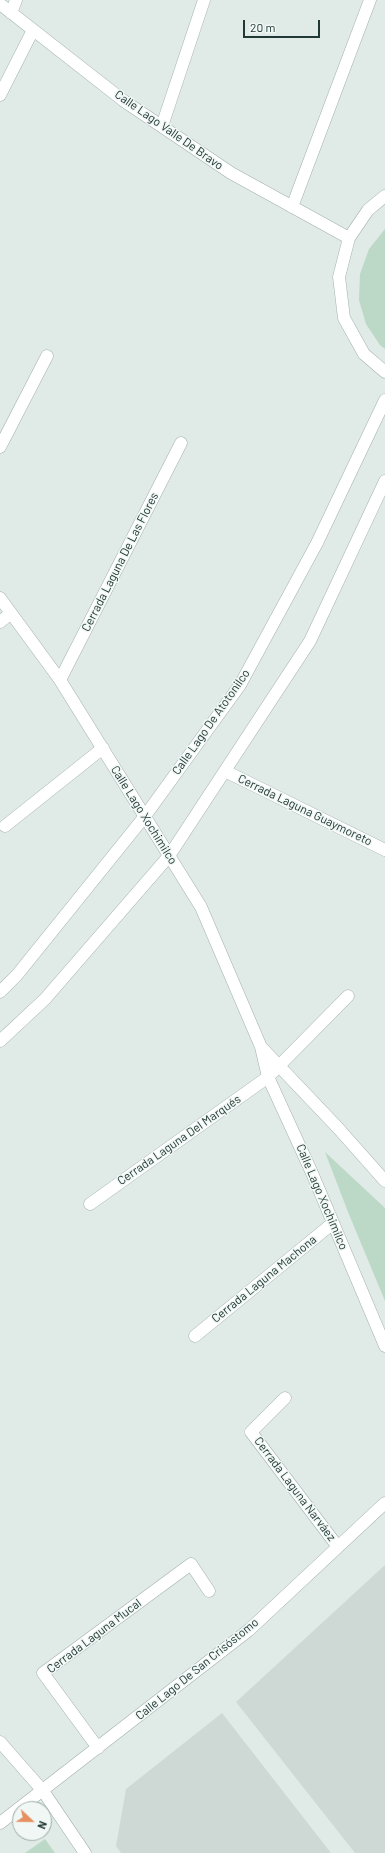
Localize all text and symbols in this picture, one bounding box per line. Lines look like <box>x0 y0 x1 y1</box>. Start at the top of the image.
scale bar <box>245 12 322 38</box>
text: 20 m <box>250 20 276 34</box>
street label: Calle Lago Valle De Bravo <box>112 87 226 173</box>
street label: Cerrada Laguna De Las Flores <box>79 490 161 634</box>
street label: Calle Lago De Atotonilco <box>169 666 253 778</box>
street label: Calle Lago Xochimilco <box>108 763 180 867</box>
street label: Cerrada Laguna Guaymoreto <box>236 771 374 849</box>
street label: Cerrada Laguna Del Marqués <box>114 1092 244 1188</box>
street label: Calle Lago Xochimilco <box>293 1142 351 1252</box>
street label: Cerrada Laguna Machona <box>209 1232 319 1326</box>
street label: Cerrada Laguna Narváez <box>251 1434 339 1544</box>
street label: Cerrada Laguna Mucal <box>44 1596 144 1676</box>
street label: Calle Lago De San Crisóstomo <box>133 1615 261 1723</box>
north arrow <box>12 1801 52 1841</box>
text: N <box>35 1819 50 1831</box>

